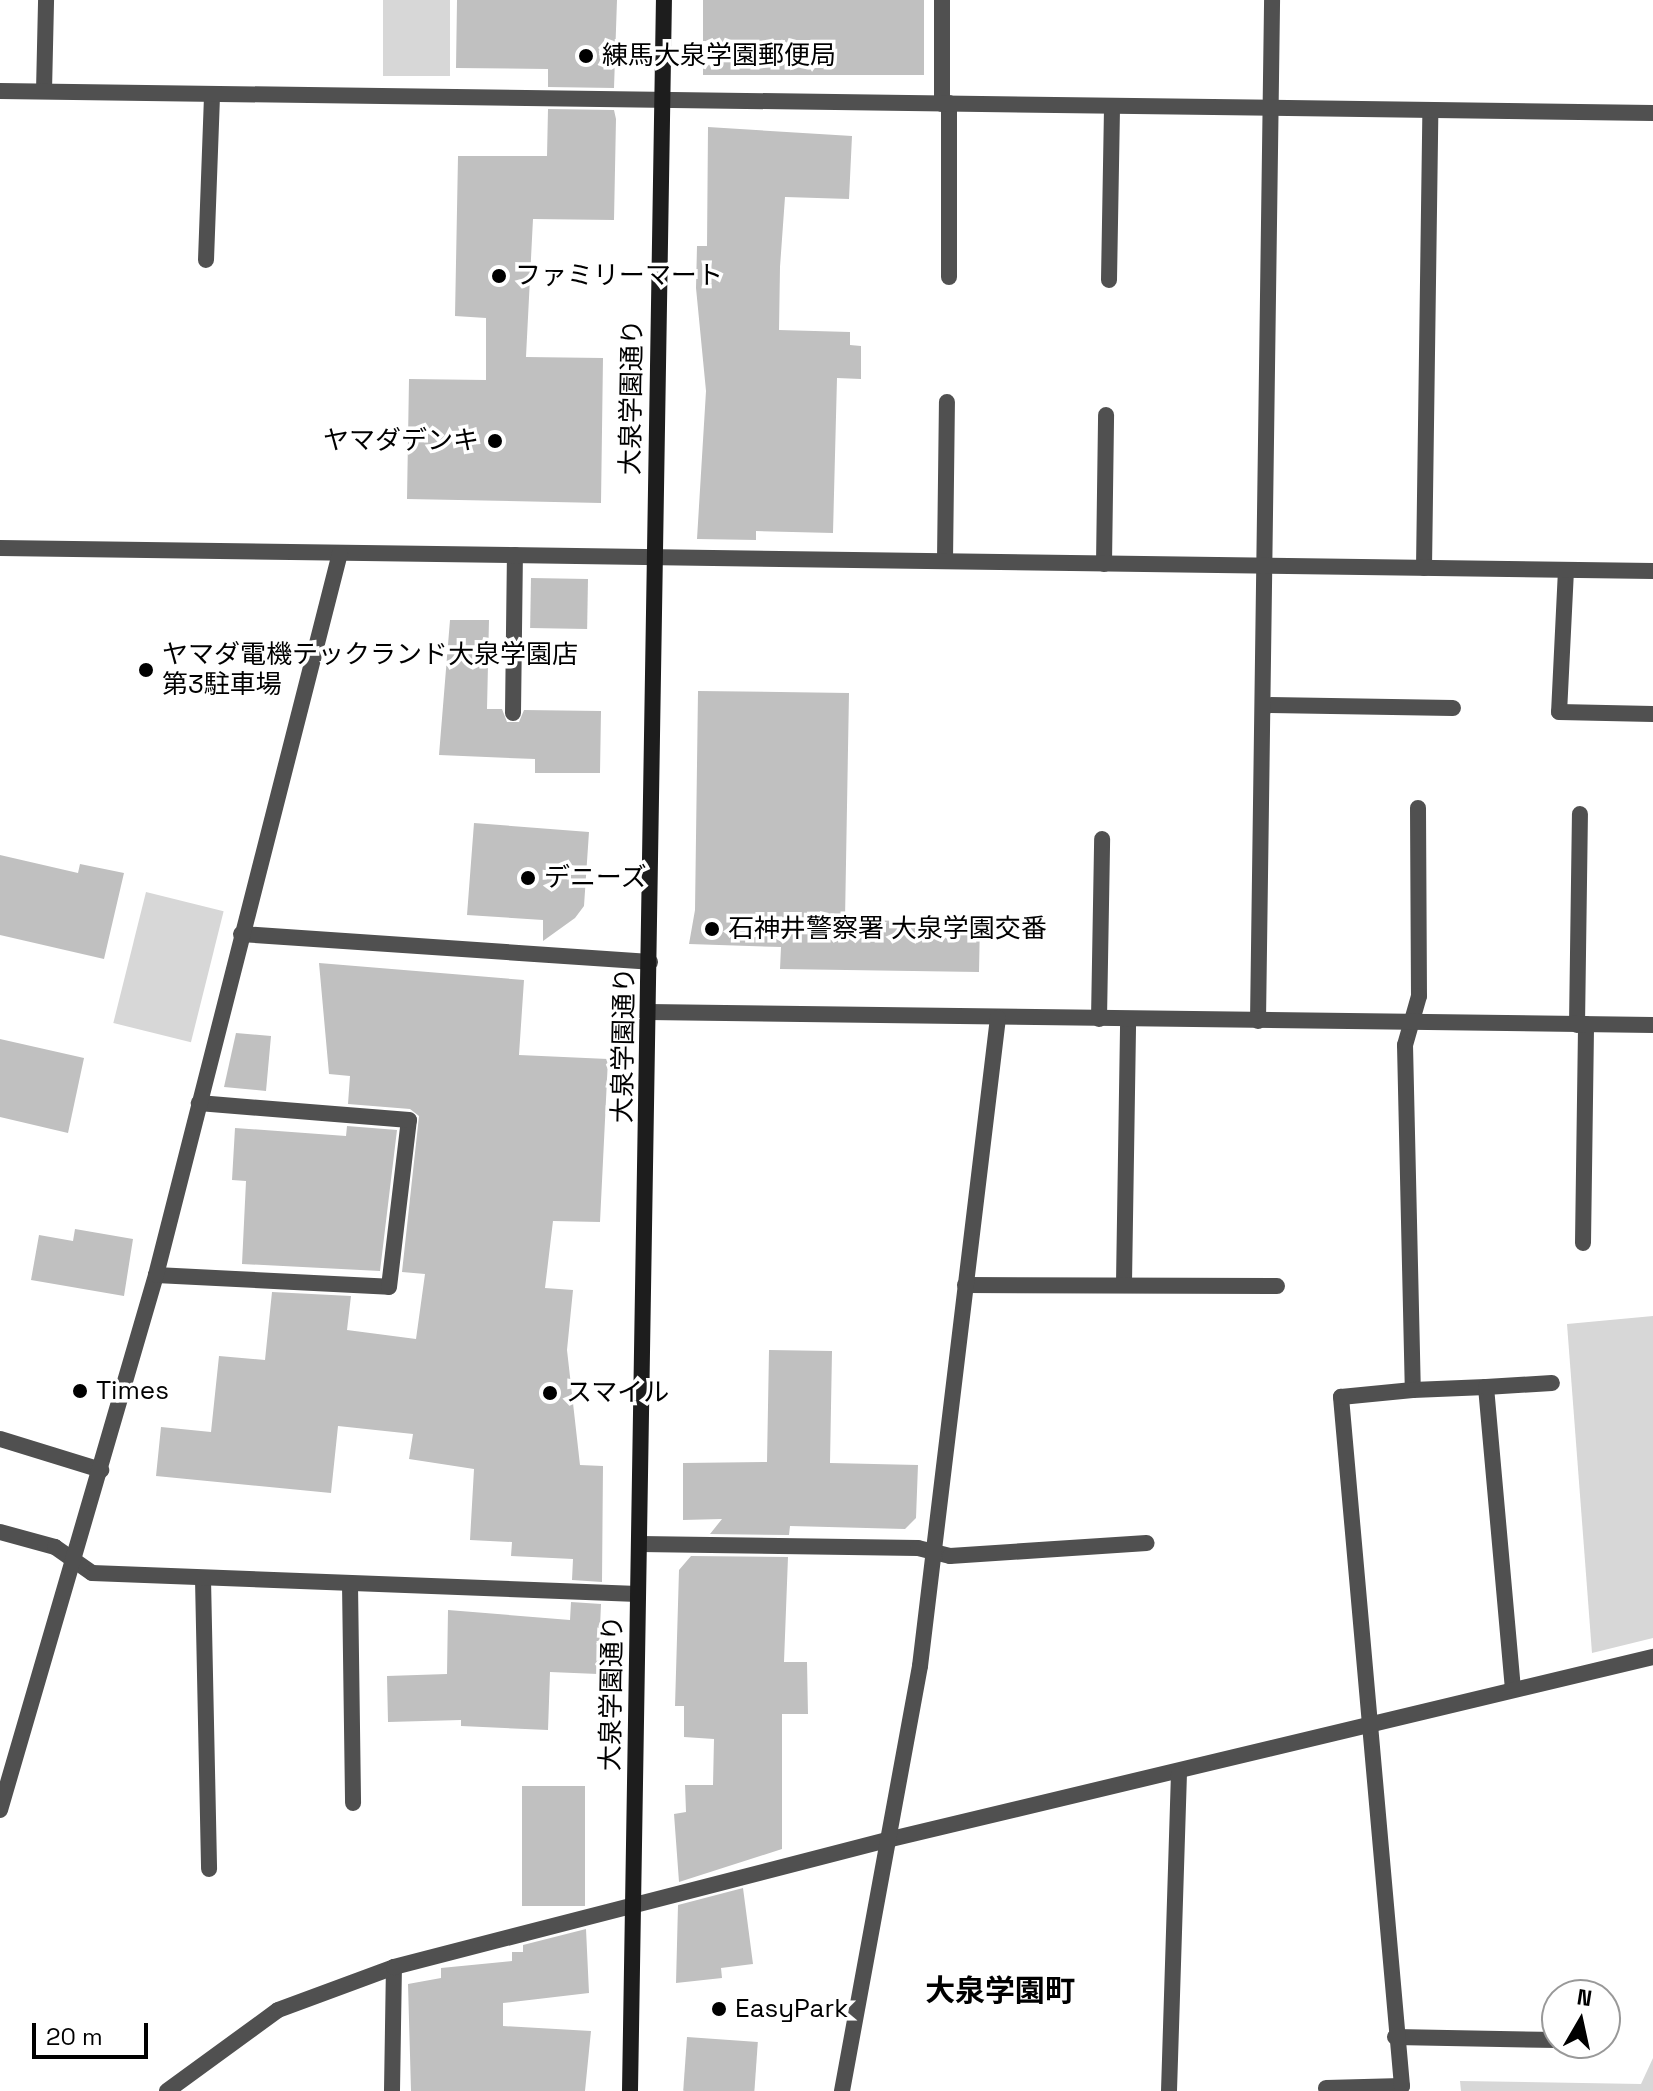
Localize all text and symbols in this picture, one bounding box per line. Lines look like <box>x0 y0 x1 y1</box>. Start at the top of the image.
place label: 練馬大泉学園郵便局 <box>602 40 836 72</box>
marker: 練馬大泉学園郵便局 <box>577 47 595 65</box>
place label: ファミリーマート <box>515 260 723 292</box>
marker: ファミリーマート <box>490 267 508 285</box>
street label: 大泉学園通り <box>615 319 649 475</box>
place label: ヤマダデンキ <box>323 425 479 457</box>
marker: ヤマダデンキ <box>486 432 504 450</box>
place label: ヤマダ電機テックランド大泉学園店 第3駐車場 <box>162 639 578 700</box>
marker: ヤマダ電機テックランド大泉学園店 第3駐車場 <box>137 661 155 679</box>
place label: デニーズ <box>544 862 648 894</box>
marker: デニーズ <box>519 869 537 887</box>
place label: 石神井警察署 大泉学園交番 <box>728 913 1047 945</box>
marker: 石神井警察署 大泉学園交番 <box>703 920 721 938</box>
street label: 大泉学園通り <box>607 967 641 1123</box>
place label: Times <box>96 1375 169 1407</box>
place label: スマイル <box>566 1377 670 1409</box>
marker: Times <box>71 1382 89 1400</box>
marker: スマイル <box>541 1384 559 1402</box>
street label: 大泉学園通り <box>595 1615 629 1771</box>
district label: 大泉学園町 <box>925 1973 1075 2009</box>
north arrow <box>1541 1979 1621 2059</box>
text: N <box>1575 1982 1594 2012</box>
place label: EasyPark <box>735 1993 848 2025</box>
marker: EasyPark <box>710 2000 728 2018</box>
scale bar <box>36 2007 152 2057</box>
text: 20 m <box>46 2021 103 2052</box>

